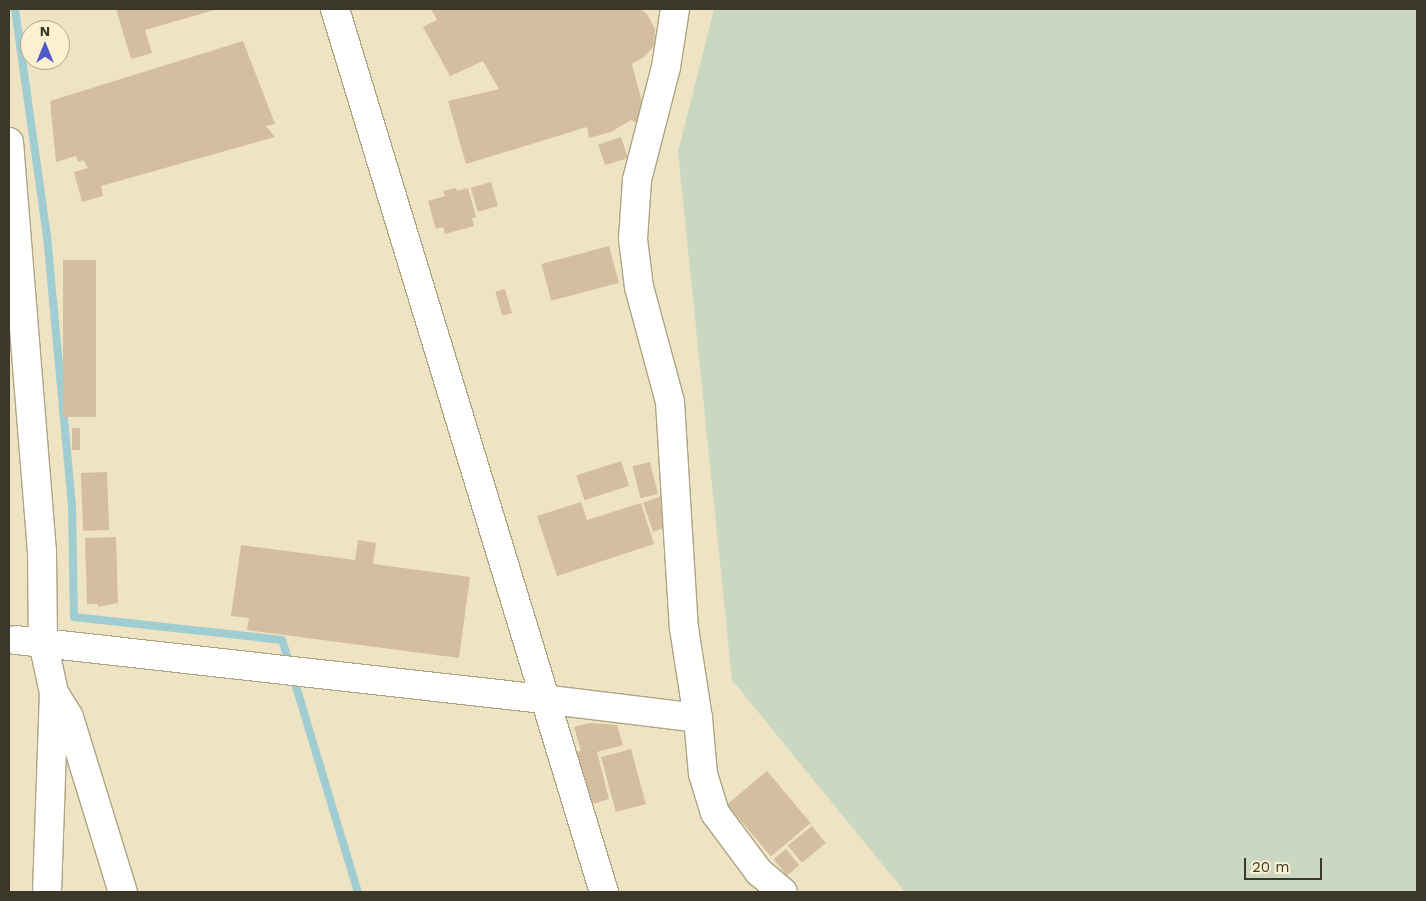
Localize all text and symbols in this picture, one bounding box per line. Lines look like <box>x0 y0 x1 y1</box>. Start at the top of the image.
north arrow <box>20 20 70 70</box>
text: N <box>40 23 50 39</box>
scale bar <box>1246 848 1324 880</box>
text: 20 m <box>1252 858 1290 876</box>

